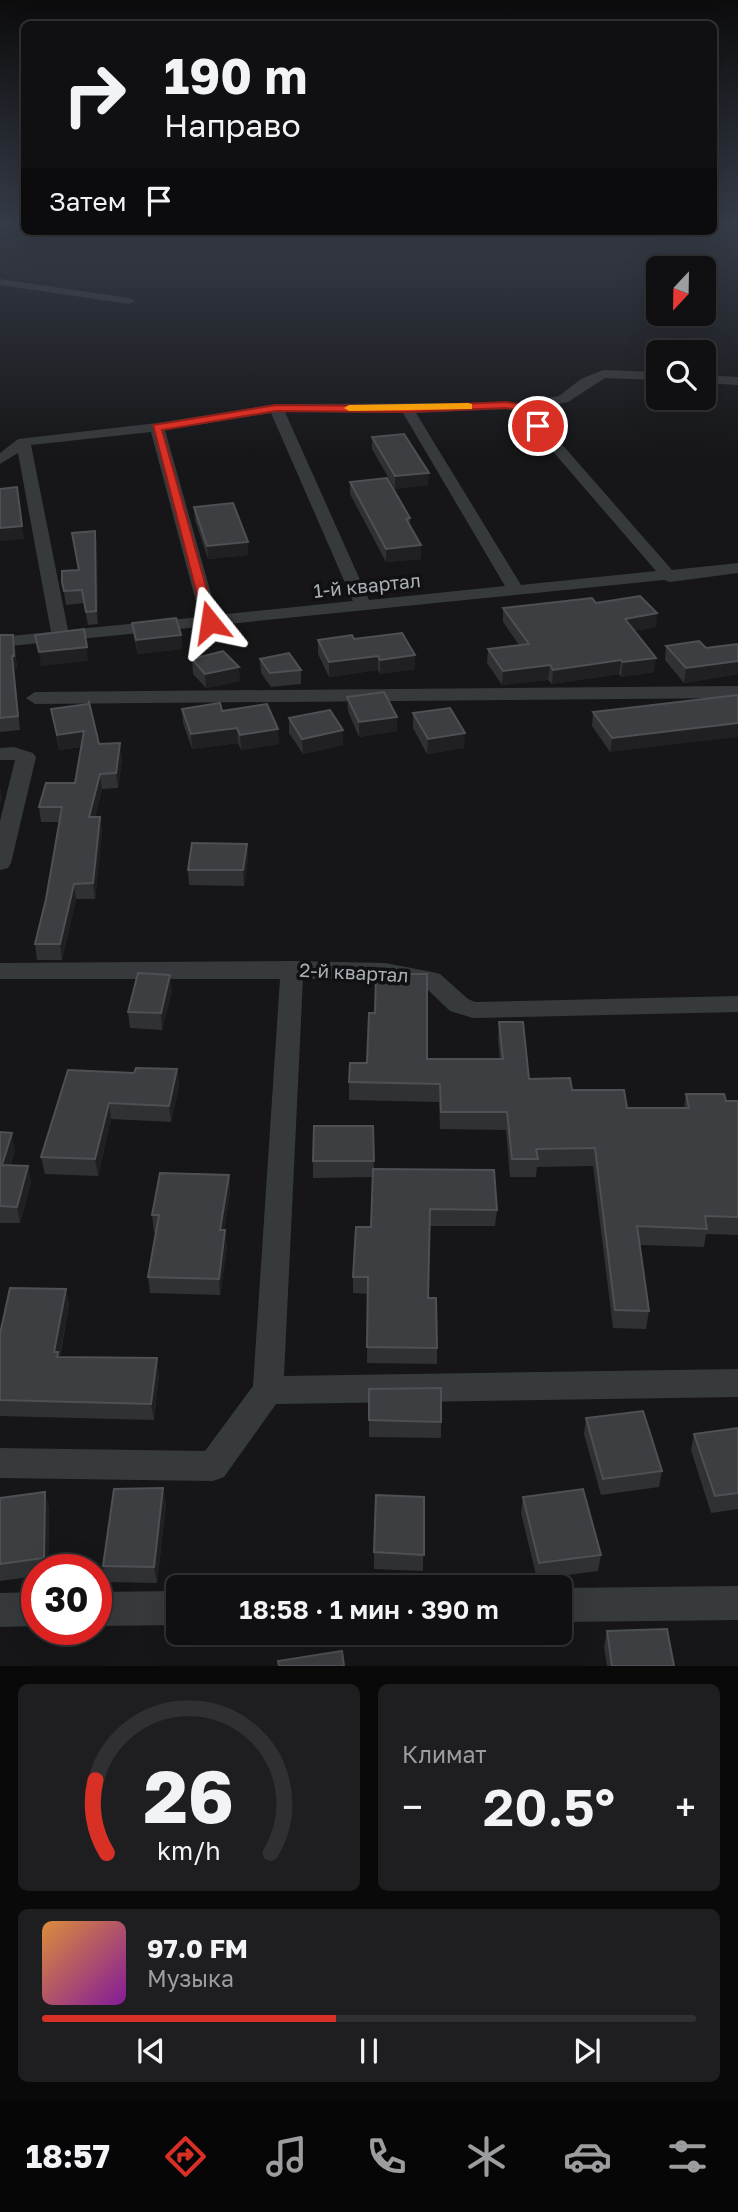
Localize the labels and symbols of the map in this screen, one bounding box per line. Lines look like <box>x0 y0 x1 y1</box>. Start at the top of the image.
north arrow <box>646 256 716 326</box>
pin <box>508 396 568 456</box>
street label: 1-й квартал <box>312 568 422 602</box>
position arrow <box>173 585 247 659</box>
street label: 2-й квартал <box>299 958 409 986</box>
speed limit sign: 30 <box>21 1554 112 1645</box>

